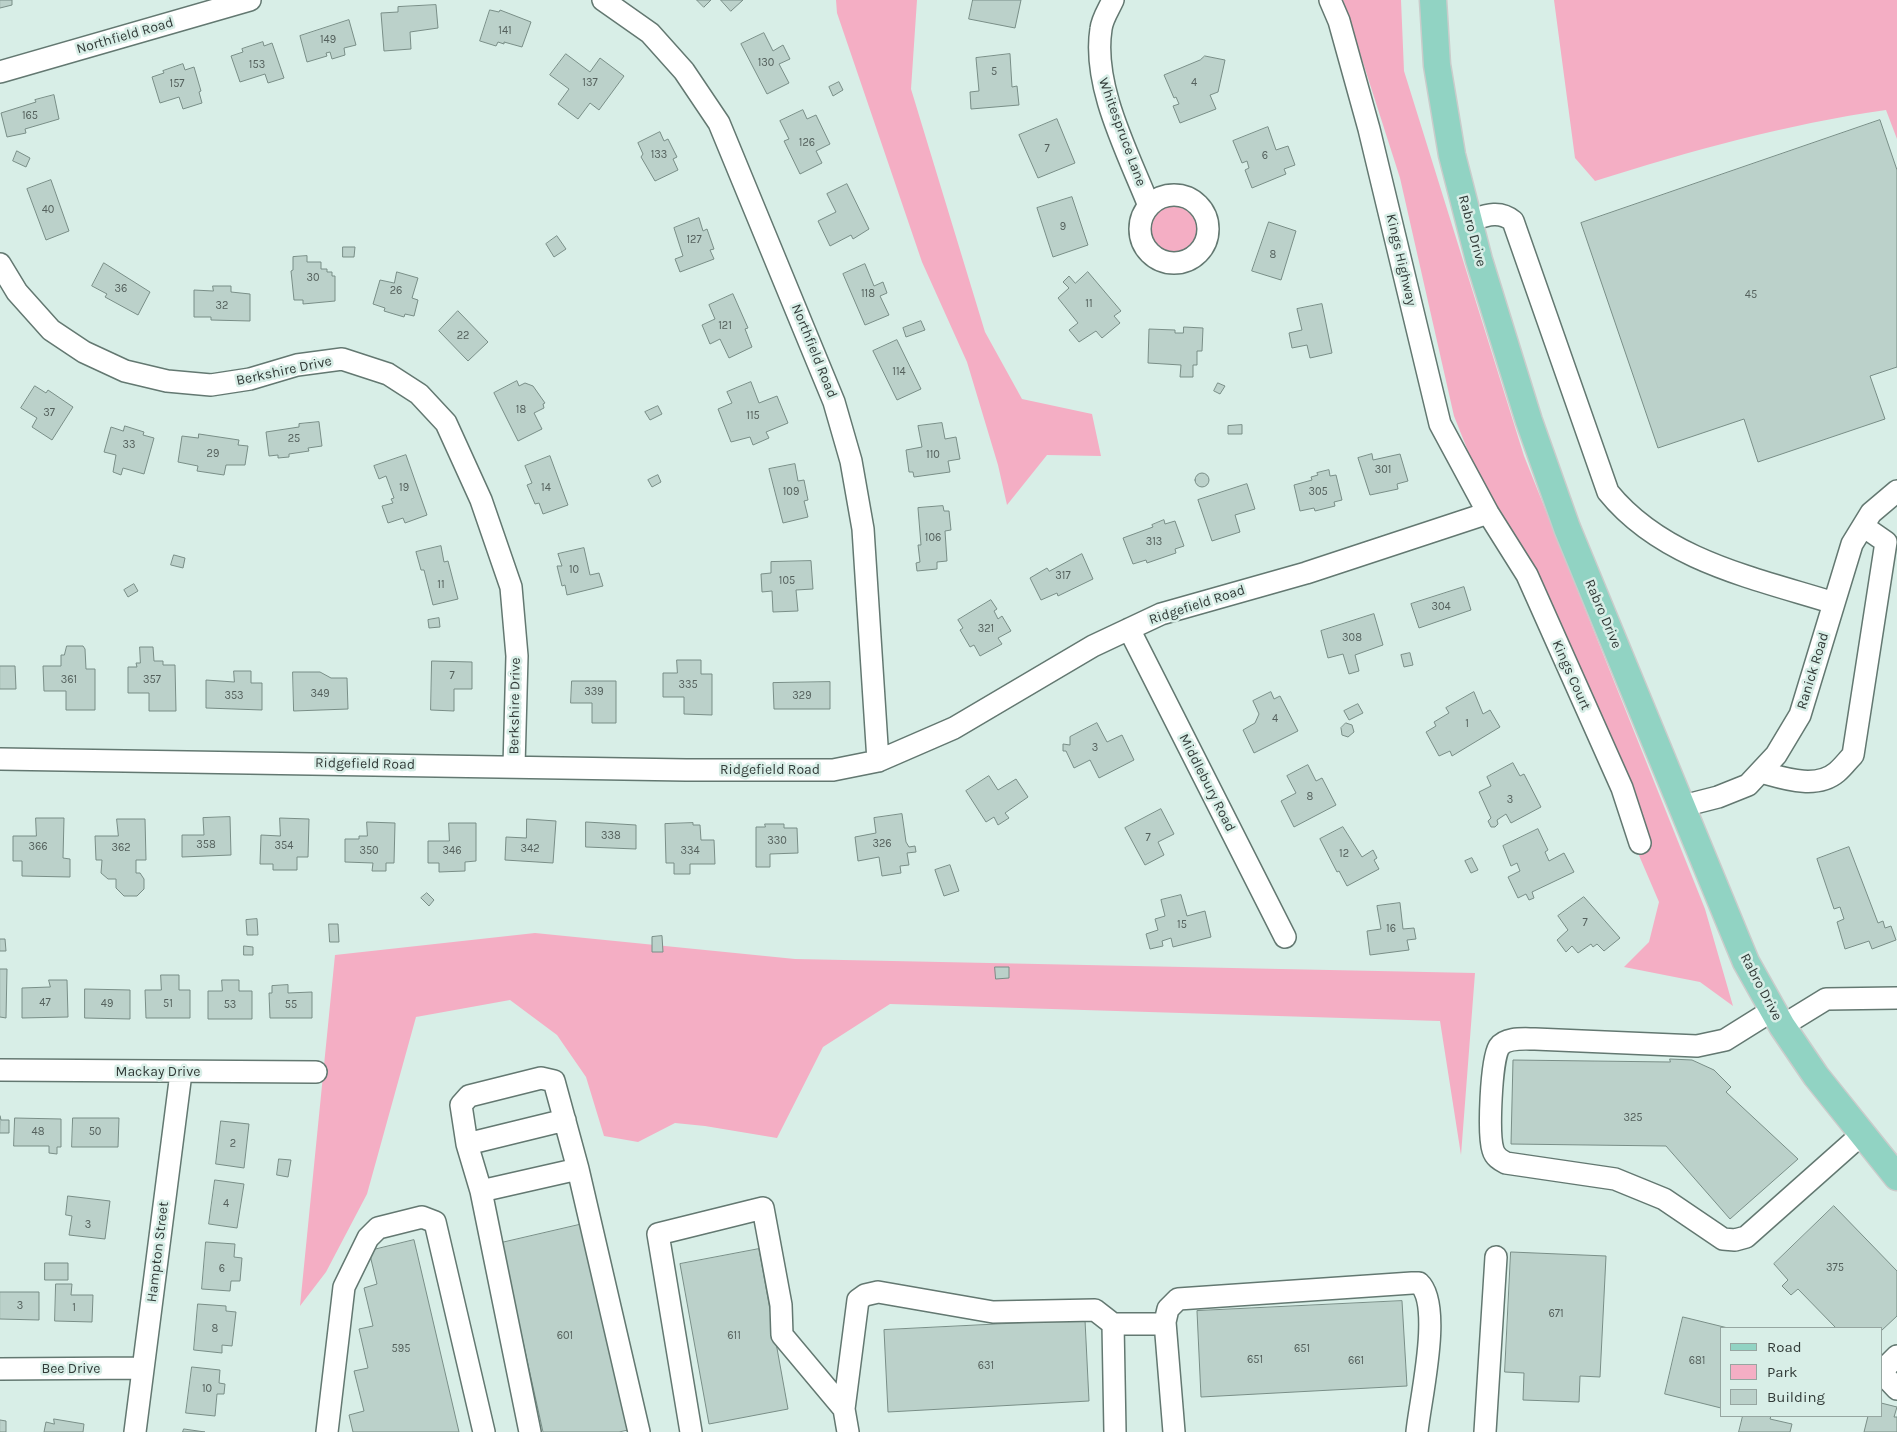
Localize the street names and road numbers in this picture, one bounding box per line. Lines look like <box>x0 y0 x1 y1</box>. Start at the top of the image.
street label: Northfield Road <box>75 14 175 58</box>
street label: Whitespruce Lane <box>1095 75 1149 189</box>
street label: Rabro Drive <box>1454 193 1490 269</box>
street label: Kings Highway <box>1382 212 1420 308</box>
street label: Northfield Road <box>787 302 841 400</box>
street label: Berkshire Drive <box>235 353 333 389</box>
street label: Rabro Drive <box>1581 577 1625 651</box>
street label: Ridgefield Road <box>1147 582 1247 628</box>
street label: Ranick Road <box>1793 630 1833 712</box>
street label: Kings Court <box>1548 637 1594 713</box>
street label: Berkshire Drive <box>506 657 524 755</box>
street label: Middlebury Road <box>1175 731 1239 835</box>
street label: Ridgefield Road <box>315 755 415 773</box>
street label: Ridgefield Road <box>720 762 820 778</box>
street label: Rabro Drive <box>1736 951 1786 1023</box>
street label: Mackay Drive <box>116 1064 200 1080</box>
street label: Hampton Street <box>143 1201 173 1303</box>
street label: Bee Drive <box>41 1361 101 1377</box>

